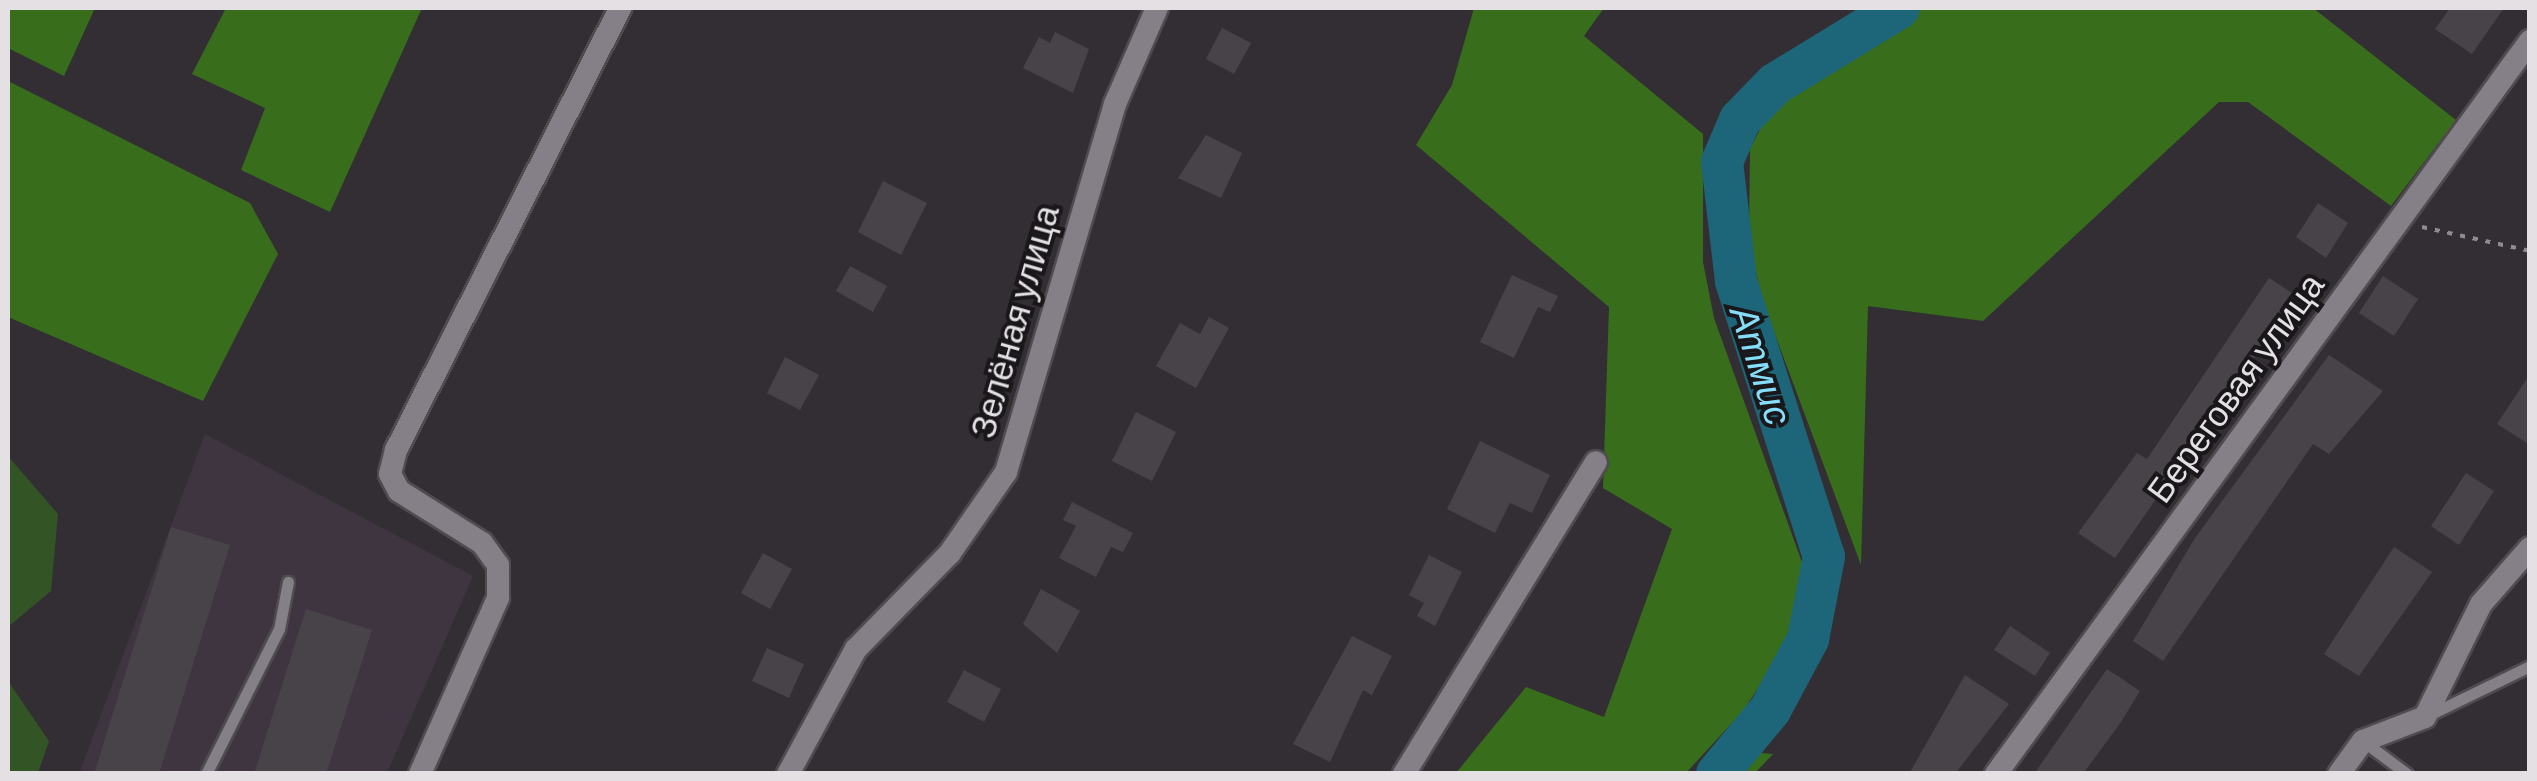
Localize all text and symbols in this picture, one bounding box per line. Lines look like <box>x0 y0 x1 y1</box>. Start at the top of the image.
street label: Зелёная улица <box>960 200 1066 442</box>
street label: Береговая улица <box>2137 264 2331 510</box>
water label: Атмис <box>1721 300 1803 430</box>

